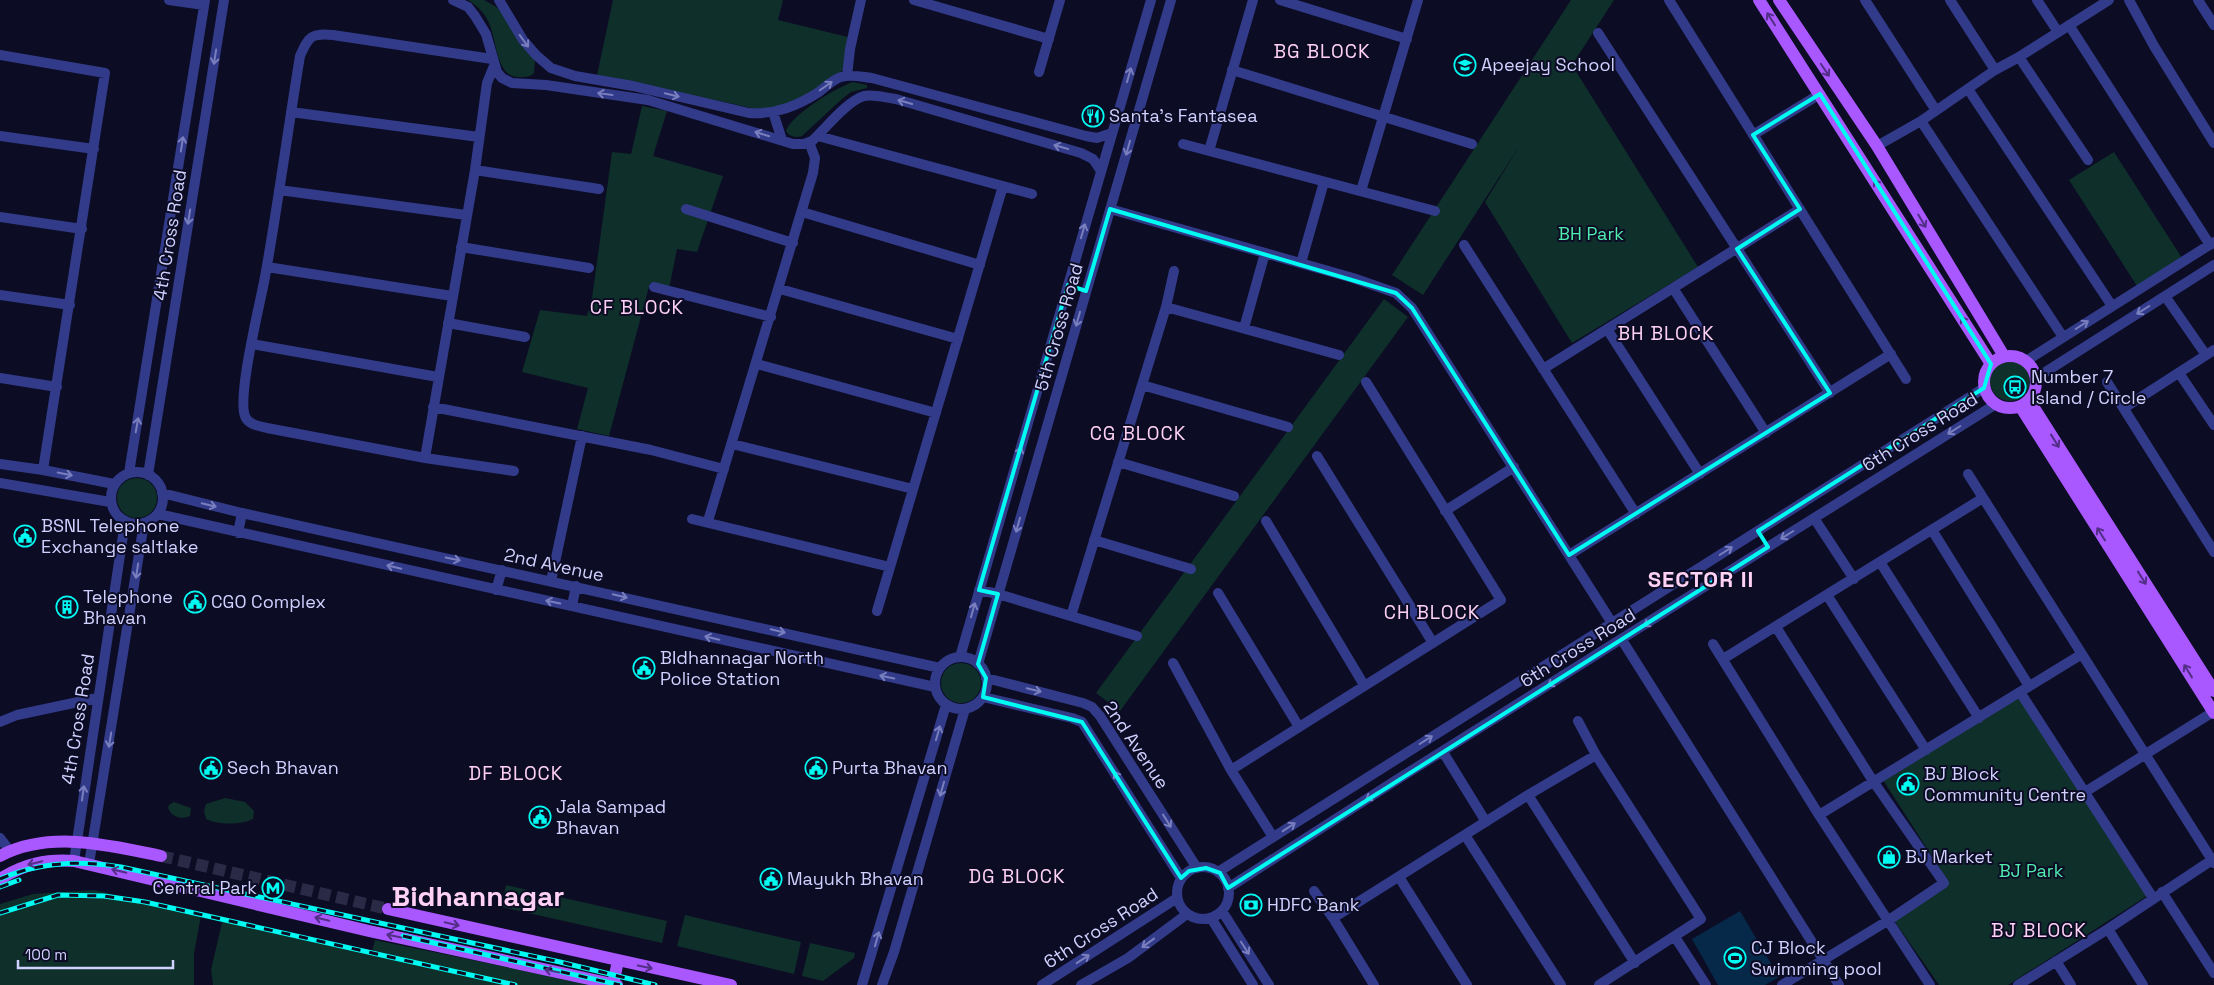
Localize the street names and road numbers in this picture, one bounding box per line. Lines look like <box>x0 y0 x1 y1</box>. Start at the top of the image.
street label: 4th Cross Road <box>148 168 191 302</box>
street label: 5th Cross Road <box>1029 260 1088 393</box>
street label: 6th Cross Road <box>1858 387 1982 476</box>
street label: 2nd Avenue <box>502 543 606 586</box>
street label: 6th Cross Road <box>1516 603 1640 692</box>
street label: 4th Cross Road <box>56 652 99 786</box>
street label: 2nd Avenue <box>1099 696 1174 793</box>
street label: 6th Cross Road <box>1039 882 1162 973</box>

